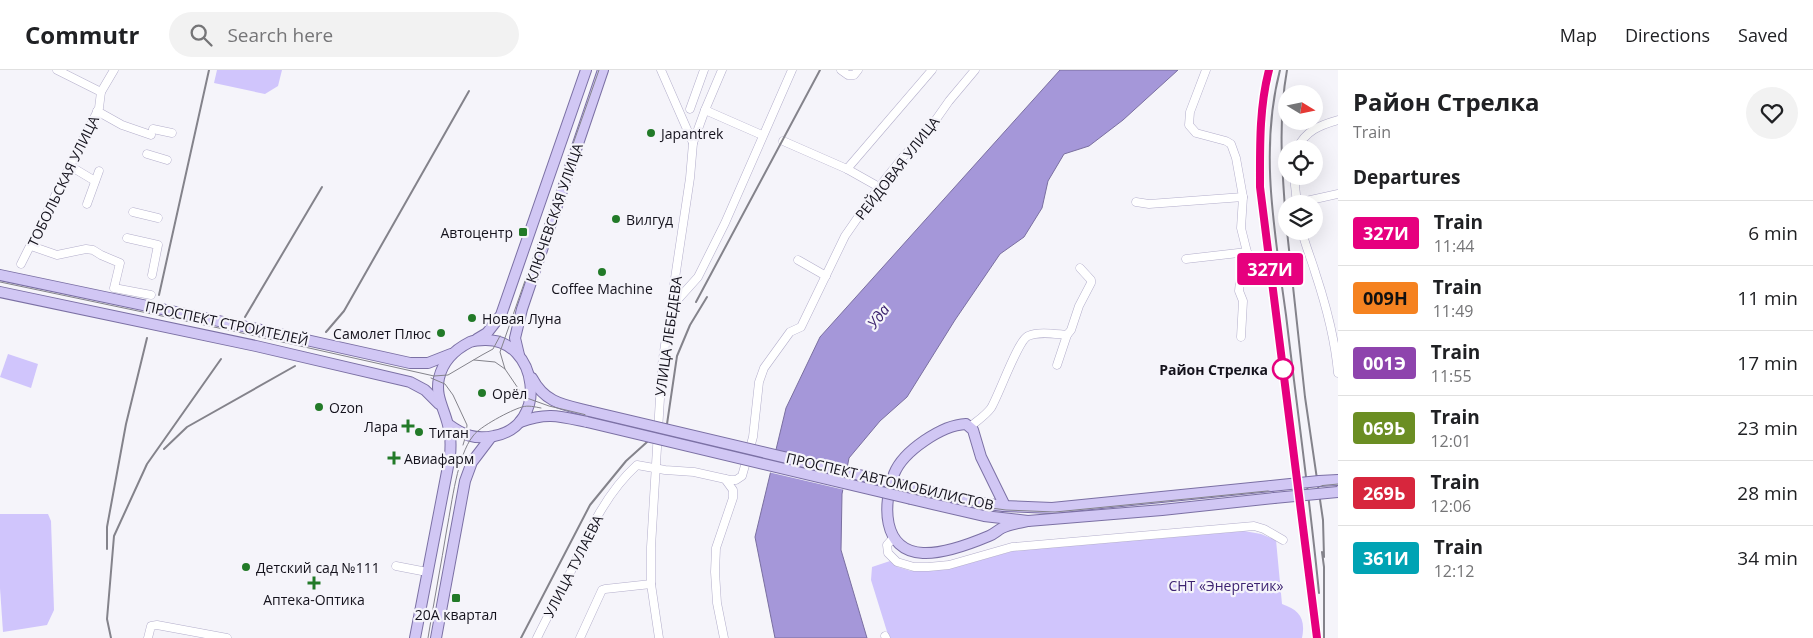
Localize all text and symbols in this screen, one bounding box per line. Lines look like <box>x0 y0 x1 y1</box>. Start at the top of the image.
search box <box>169 12 519 57</box>
text: Commutr <box>25 18 139 51</box>
icon: search <box>187 21 215 49</box>
text: Search here <box>227 22 333 48</box>
text: Map <box>1560 23 1597 47</box>
text: Directions <box>1625 23 1710 47</box>
text: Saved <box>1738 23 1788 47</box>
north arrow <box>1278 85 1322 130</box>
map controls <box>1278 85 1323 240</box>
text: Район Стрелка <box>1353 85 1540 118</box>
button: heart <box>1746 87 1798 139</box>
street label: ТОБОЛЬСКАЯ УЛИЦА <box>23 112 103 250</box>
street label: РЕЙДОВАЯ УЛИЦА <box>851 112 943 223</box>
text: Train <box>1353 121 1391 143</box>
place label: Japantrek <box>659 124 724 143</box>
marker: Japantrek <box>645 127 657 139</box>
street label: КЛЮЧЕВСКАЯ УЛИЦА <box>521 140 587 285</box>
button: locate <box>1278 140 1323 185</box>
text: Departures <box>1353 164 1460 190</box>
button: layers <box>1278 195 1323 240</box>
text: Train <box>1434 209 1483 235</box>
place label: Вилгуд <box>626 210 673 229</box>
marker: Вилгуд <box>610 213 622 225</box>
text: 6 min <box>1748 220 1798 246</box>
text: 327И <box>1363 221 1409 245</box>
place label: Автоцентр <box>440 223 513 242</box>
marker: Автоцентр <box>517 226 529 238</box>
text: 11:44 <box>1434 235 1475 257</box>
line badge: 327И <box>1235 253 1305 285</box>
text: 327И <box>1247 257 1293 281</box>
marker: Coffee Machine <box>596 266 608 278</box>
text: Train <box>1433 274 1482 300</box>
street label: УЛИЦА ЛЕБЕДЕВА <box>650 275 686 397</box>
place label: Coffee Machine <box>551 279 653 298</box>
text: 11 min <box>1737 285 1798 311</box>
text: 009Н <box>1363 286 1408 310</box>
street label: ПРОСПЕКТ СТРОИТЕЛЕЙ <box>144 296 310 350</box>
water label: Уда <box>862 299 894 333</box>
text: 11:49 <box>1433 300 1473 322</box>
place label: Новая Луна <box>482 309 561 328</box>
marker: Новая Луна <box>466 312 478 324</box>
place label: Самолет Плюс <box>333 324 431 343</box>
marker: Самолет Плюс <box>435 327 447 339</box>
text: Train <box>1431 339 1480 365</box>
text: 17 min <box>1737 350 1798 376</box>
text: 001Э <box>1363 351 1406 375</box>
marker: Район Стрелка <box>1272 358 1294 380</box>
place label: Район Стрелка <box>1159 360 1268 379</box>
text: 11:55 <box>1431 365 1472 387</box>
place label: Орёл <box>492 384 527 403</box>
marker: Орёл <box>476 387 488 399</box>
place label: Ozon <box>329 398 363 417</box>
marker: Ozon <box>313 401 325 413</box>
text: Train <box>1430 404 1480 430</box>
text: 23 min <box>1737 415 1798 441</box>
text: 069Ь <box>1363 416 1405 440</box>
place label: Лара <box>364 417 398 436</box>
marker: Лара <box>402 420 414 432</box>
place label: Титан <box>429 423 469 442</box>
marker: Титан <box>413 426 425 438</box>
text: 12:01 <box>1430 430 1471 452</box>
street label: ПРОСПЕКТ АВТОМОБИЛИСТОВ <box>784 448 996 514</box>
place label: Авиафарм <box>404 449 474 468</box>
marker: Авиафарм <box>388 452 400 464</box>
text: Train <box>1430 469 1480 495</box>
text: 28 min <box>1737 480 1798 506</box>
text: 269Ь <box>1363 481 1405 505</box>
text: 12:06 <box>1430 495 1471 517</box>
street label: УЛИЦА ТУЛАЕВА <box>539 511 607 621</box>
text: Train <box>1434 534 1483 560</box>
text: 34 min <box>1737 545 1798 571</box>
text: 361И <box>1363 546 1409 570</box>
place label: Детский сад №111 <box>256 558 380 577</box>
text: 12:12 <box>1434 560 1475 582</box>
marker: Детский сад №111 <box>240 561 252 573</box>
park label: СНТ «Энергетик» <box>1168 576 1284 595</box>
marker: Аптека-Оптика <box>308 577 320 589</box>
place label: Аптека-Оптика <box>263 590 365 609</box>
marker: 20А квартал <box>450 592 462 604</box>
place label: 20А квартал <box>415 605 497 624</box>

